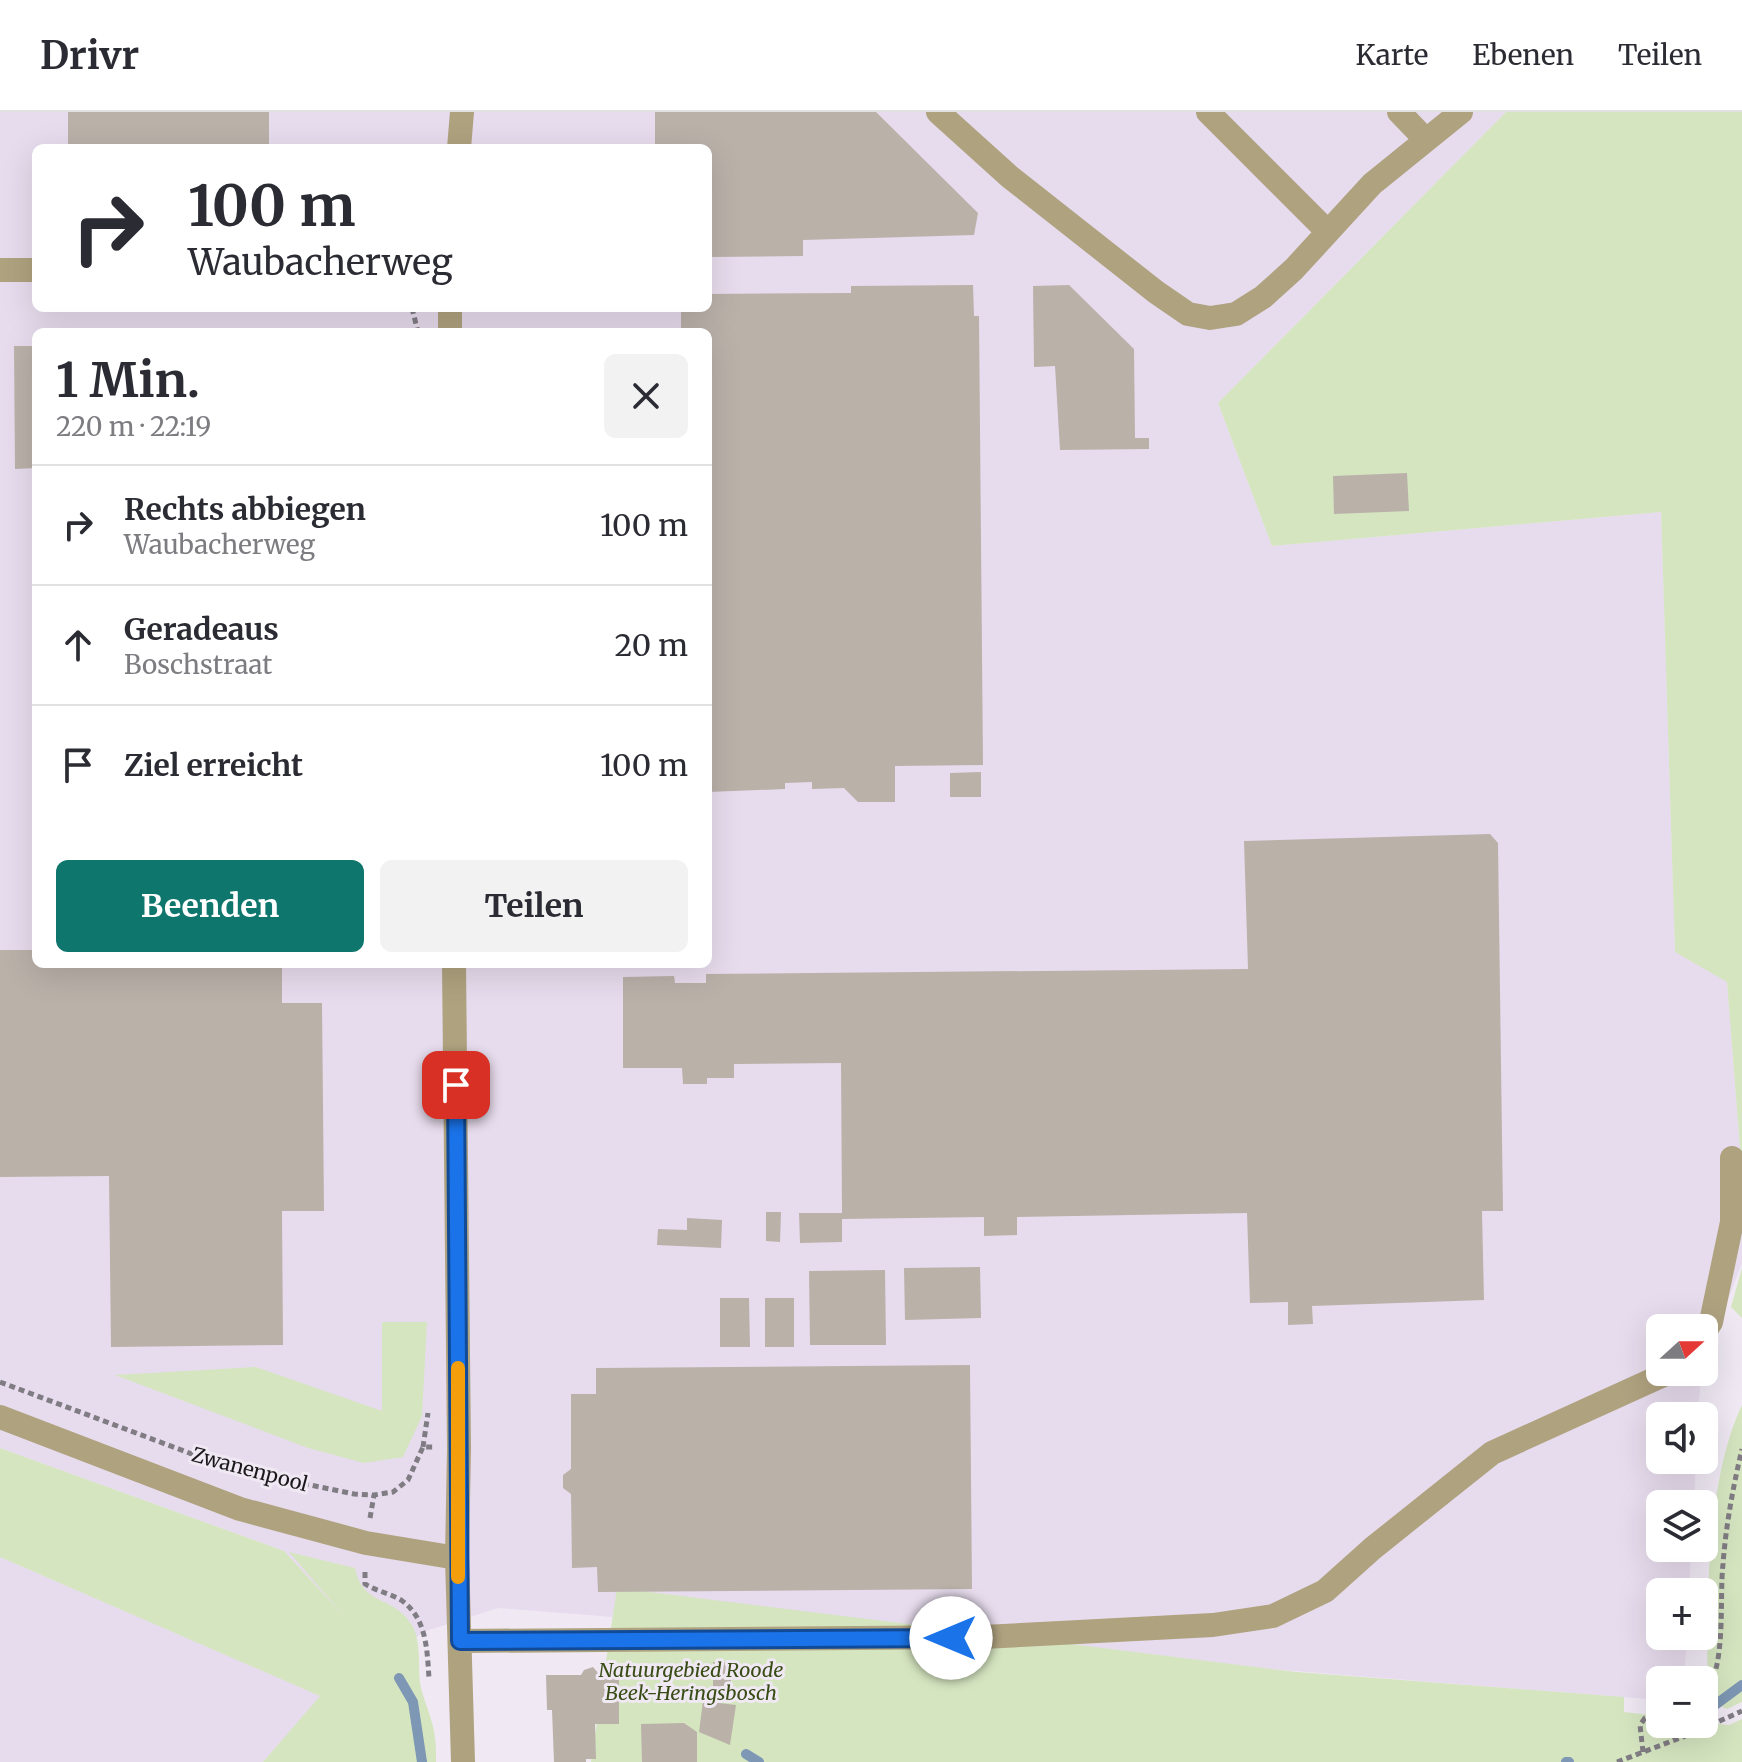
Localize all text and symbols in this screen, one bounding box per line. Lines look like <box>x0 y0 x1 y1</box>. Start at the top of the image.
text: Drivr <box>40 32 139 79</box>
text: Karte <box>1356 37 1428 73</box>
text: Ebenen <box>1472 37 1574 73</box>
text: Teilen <box>1618 37 1702 73</box>
text: 100 m <box>188 171 356 241</box>
icon: right <box>56 176 160 280</box>
text: Waubacherweg <box>188 240 453 285</box>
text: 1 Min. <box>56 350 200 410</box>
button: close <box>604 354 688 438</box>
text: 220 m · 22:19 <box>56 410 211 443</box>
text: Rechts abbiegen <box>124 490 366 528</box>
icon: right <box>56 503 100 547</box>
text: 100 m <box>600 506 688 544</box>
text: Waubacherweg <box>124 528 315 561</box>
text: Geradeaus <box>124 610 279 648</box>
icon: ahead <box>56 623 100 667</box>
text: 20 m <box>615 626 688 664</box>
text: Boschstraat <box>124 648 272 681</box>
icon: arrive <box>56 743 100 787</box>
text: Ziel erreicht <box>124 746 303 784</box>
text: 100 m <box>600 746 688 784</box>
button: Beenden <box>56 860 364 952</box>
button: Teilen <box>380 860 688 952</box>
pin <box>422 1051 490 1119</box>
icon: arrive <box>434 1063 478 1107</box>
north arrow <box>1646 1314 1718 1386</box>
map controls <box>1646 1314 1718 1738</box>
button: sound <box>1646 1402 1718 1474</box>
street label: Zwanenpool <box>189 1442 311 1496</box>
button: layers <box>1646 1490 1718 1562</box>
button: + <box>1646 1578 1718 1650</box>
position arrow <box>909 1596 993 1680</box>
park label: Natuurgebied Roode Beek-Heringsbosch <box>599 1657 783 1705</box>
button: − <box>1646 1666 1718 1738</box>

